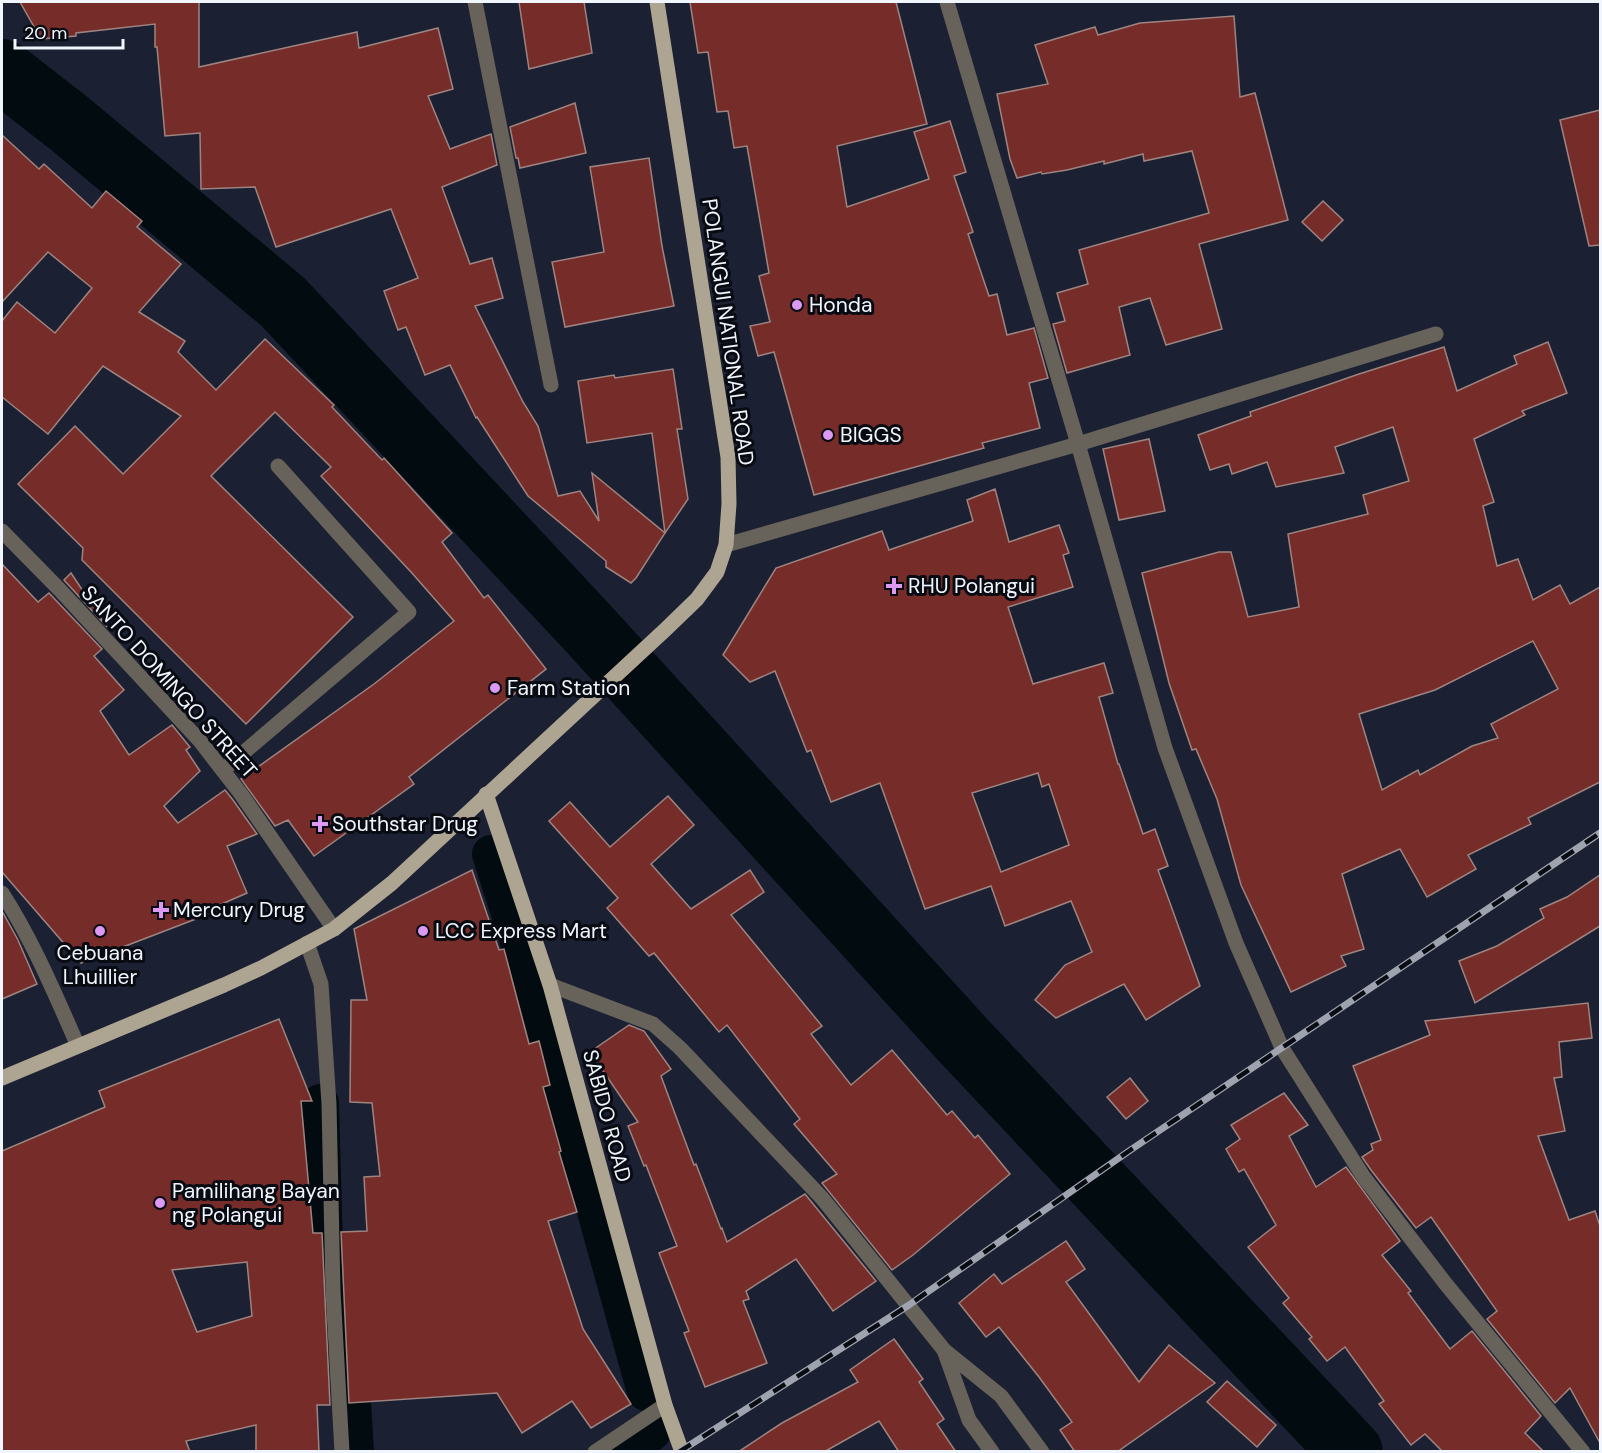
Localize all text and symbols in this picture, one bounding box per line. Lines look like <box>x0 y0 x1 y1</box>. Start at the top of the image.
scale bar <box>15 12 123 50</box>
text: 20 m <box>24 21 67 45</box>
street label: POLANGUI NATIONAL ROAD <box>695 197 761 467</box>
place label: Honda <box>809 291 872 319</box>
marker: Honda <box>790 298 804 312</box>
place label: BIGGS <box>840 421 902 449</box>
marker: BIGGS <box>821 428 835 442</box>
place label: RHU Polangui <box>908 572 1035 600</box>
marker: RHU Polangui <box>885 577 903 595</box>
street label: SANTO DOMINGO STREET <box>75 580 263 785</box>
place label: Farm Station <box>507 674 630 702</box>
marker: Farm Station <box>488 681 502 695</box>
place label: Southstar Drug <box>332 810 478 838</box>
marker: Southstar Drug <box>313 817 327 831</box>
place label: Mercury Drug <box>173 896 305 924</box>
marker: Mercury Drug <box>154 903 168 917</box>
place label: LCC Express Mart <box>435 917 607 945</box>
marker: Cebuana Lhuillier <box>93 924 107 938</box>
marker: LCC Express Mart <box>416 924 430 938</box>
place label: Cebuana Lhuillier <box>56 939 144 991</box>
street label: SABIDO ROAD <box>576 1047 638 1185</box>
place label: Pamilihang Bayan ng Polangui <box>172 1177 340 1229</box>
marker: Pamilihang Bayan ng Polangui <box>153 1196 167 1210</box>

